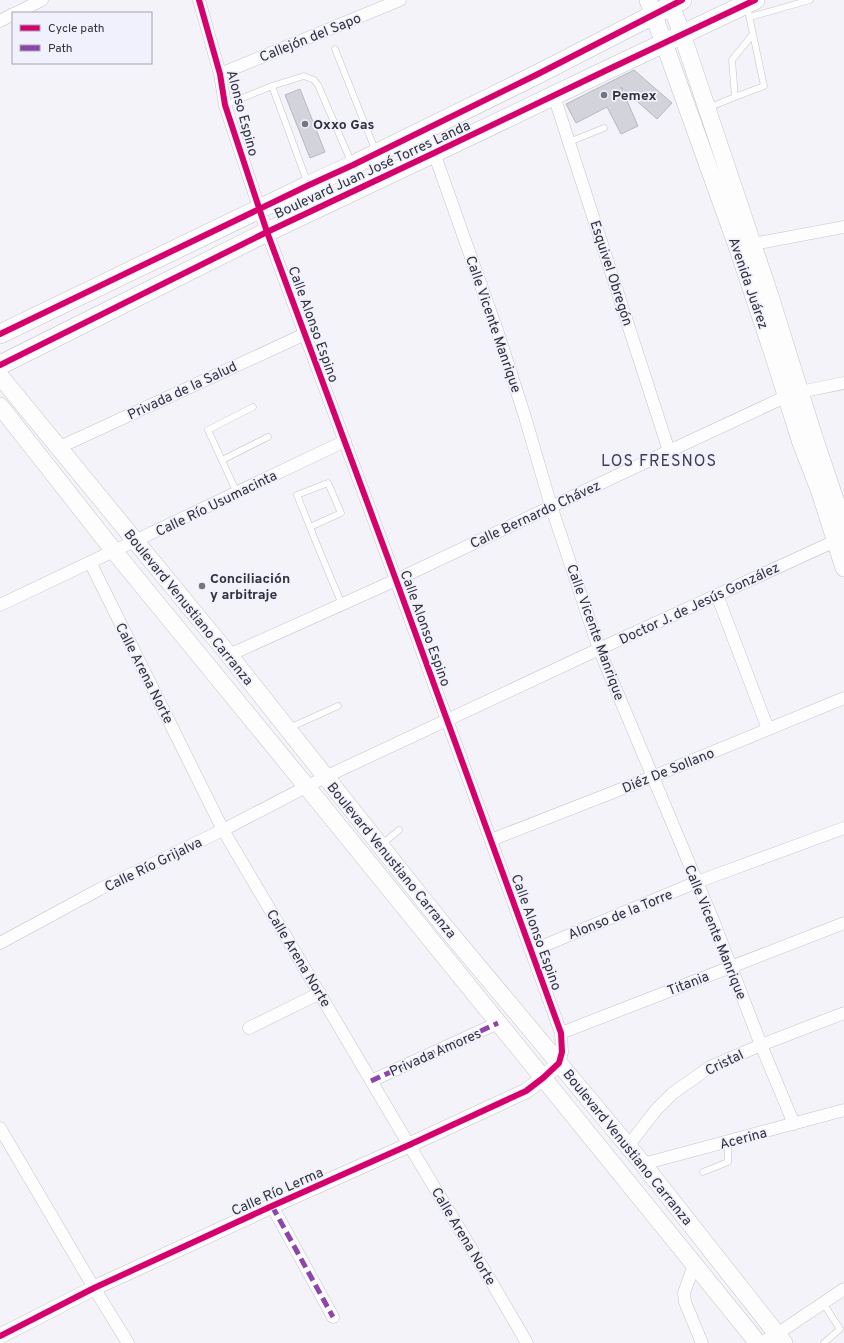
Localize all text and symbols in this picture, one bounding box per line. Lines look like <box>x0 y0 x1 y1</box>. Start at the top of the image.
street label: Callejón del Sapo <box>257 10 364 67</box>
legend <box>12 12 152 64</box>
text: Cycle path <box>48 21 105 37</box>
text: Path <box>48 41 73 57</box>
street label: Alonso Espino <box>222 68 261 158</box>
place label: Pemex <box>612 88 657 105</box>
marker: Pemex <box>599 90 609 100</box>
street label: Boulevard Juan José Torres Landa <box>272 117 473 223</box>
place label: Oxxo Gas <box>313 117 375 134</box>
marker: Oxxo Gas <box>300 119 310 129</box>
street label: Esquivel Obregón <box>586 219 636 328</box>
street label: Avenida Juárez <box>724 235 771 332</box>
street label: Calle Vicente Manrique <box>461 254 524 395</box>
street label: Calle Alonso Espino <box>284 264 342 385</box>
street label: Privada de la Salud <box>125 359 240 424</box>
district label: LOS FRESNOS <box>601 452 717 472</box>
street label: Calle Río Usumacinta <box>153 468 280 541</box>
street label: Calle Bernardo Chávez <box>468 478 604 553</box>
street label: Boulevard Venustiano Carranza <box>120 526 256 689</box>
street label: Doctor J. de Jesús González <box>617 560 783 649</box>
street label: Calle Vicente Manrique <box>562 562 627 703</box>
street label: Calle Alonso Espino <box>396 568 454 689</box>
place label: Conciliación y arbitraje <box>210 571 290 604</box>
marker: Conciliación y arbitraje <box>197 581 207 591</box>
street label: Calle Arena Norte <box>111 620 176 727</box>
street label: Diéz De Sollano <box>620 745 717 798</box>
street label: Boulevard Venustiano Carranza <box>323 779 459 942</box>
street label: Calle Río Grijalva <box>102 834 205 896</box>
street label: Calle Vicente Manrique <box>680 863 749 1002</box>
street label: Calle Alonso Espino <box>507 872 565 993</box>
street label: Alonso de la Torre <box>566 887 675 944</box>
street label: Calle Arena Norte <box>262 907 334 1011</box>
street label: Titania <box>665 969 712 1000</box>
street label: Privada Amores <box>387 1026 484 1081</box>
street label: Cristal <box>703 1047 747 1080</box>
street label: Boulevard Venustiano Carranza <box>559 1066 695 1229</box>
street label: Acerina <box>718 1125 769 1154</box>
street label: Calle Río Lerma <box>229 1165 326 1220</box>
street label: Calle Arena Norte <box>427 1185 499 1289</box>

